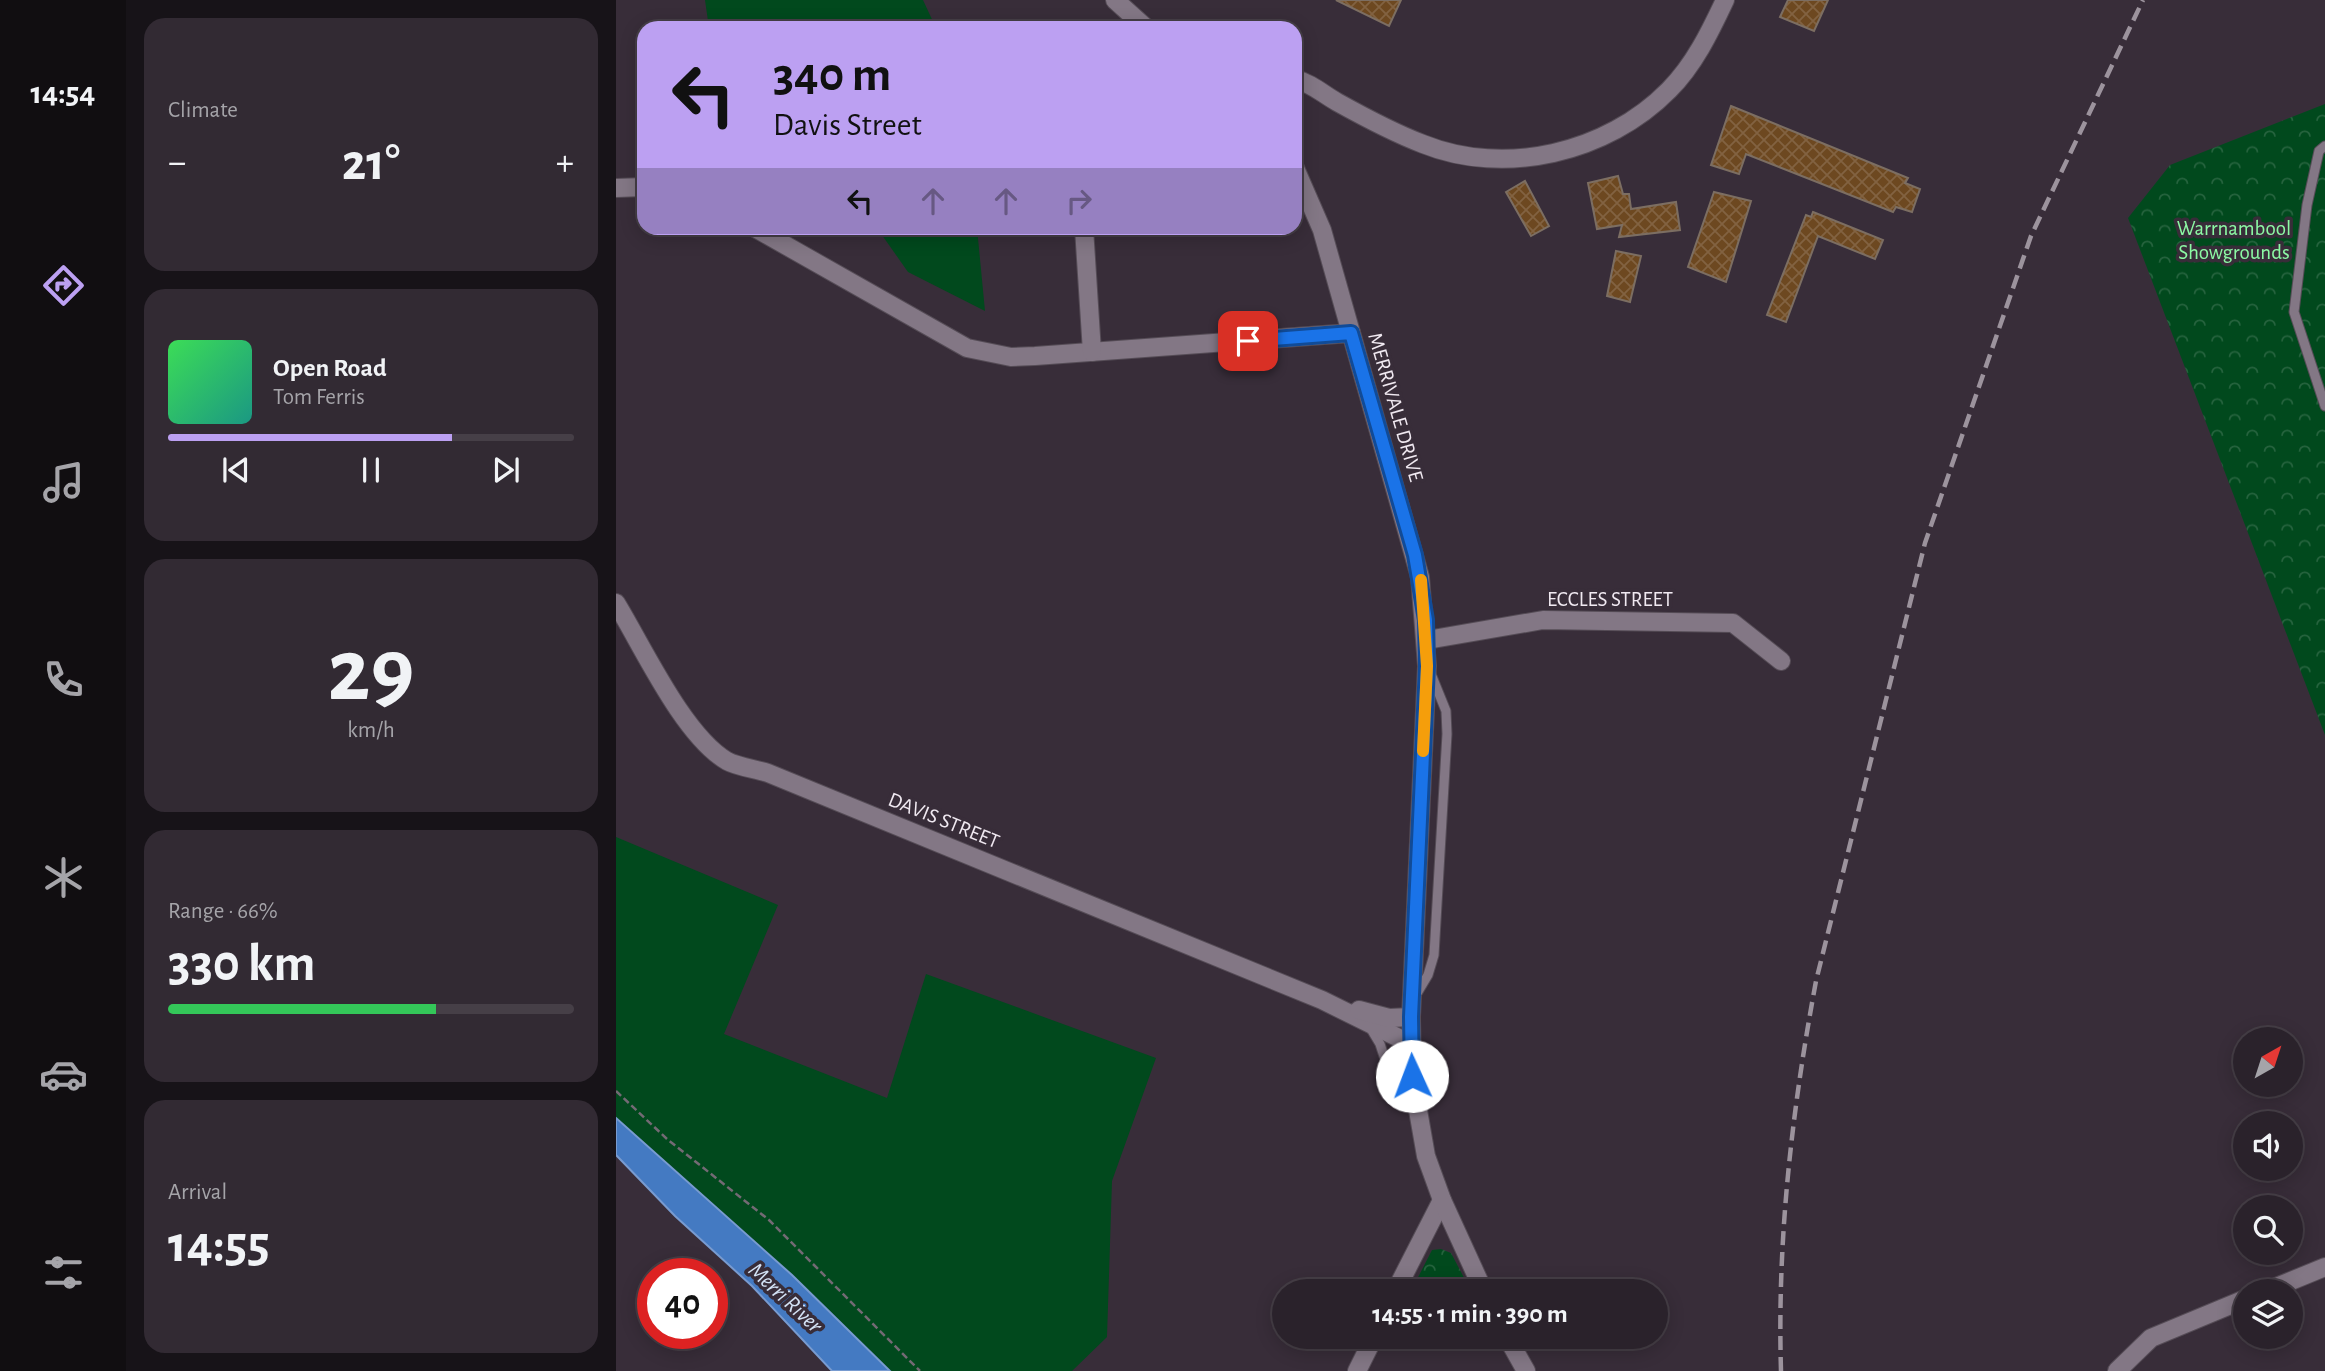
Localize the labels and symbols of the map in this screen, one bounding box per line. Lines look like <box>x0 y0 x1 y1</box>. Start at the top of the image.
park label: Warrnambool Showgrounds <box>2177 218 2291 263</box>
pin <box>1218 311 1278 371</box>
street label: MERRIVALE DRIVE <box>1364 330 1427 484</box>
street label: ECCLES STREET <box>1547 589 1673 610</box>
street label: DAVIS STREET <box>885 789 1002 852</box>
north arrow <box>2233 1027 2303 1097</box>
position arrow <box>1375 1039 1449 1113</box>
speed limit sign: 40 <box>637 1258 728 1349</box>
water label: Merri River <box>744 1259 827 1338</box>

